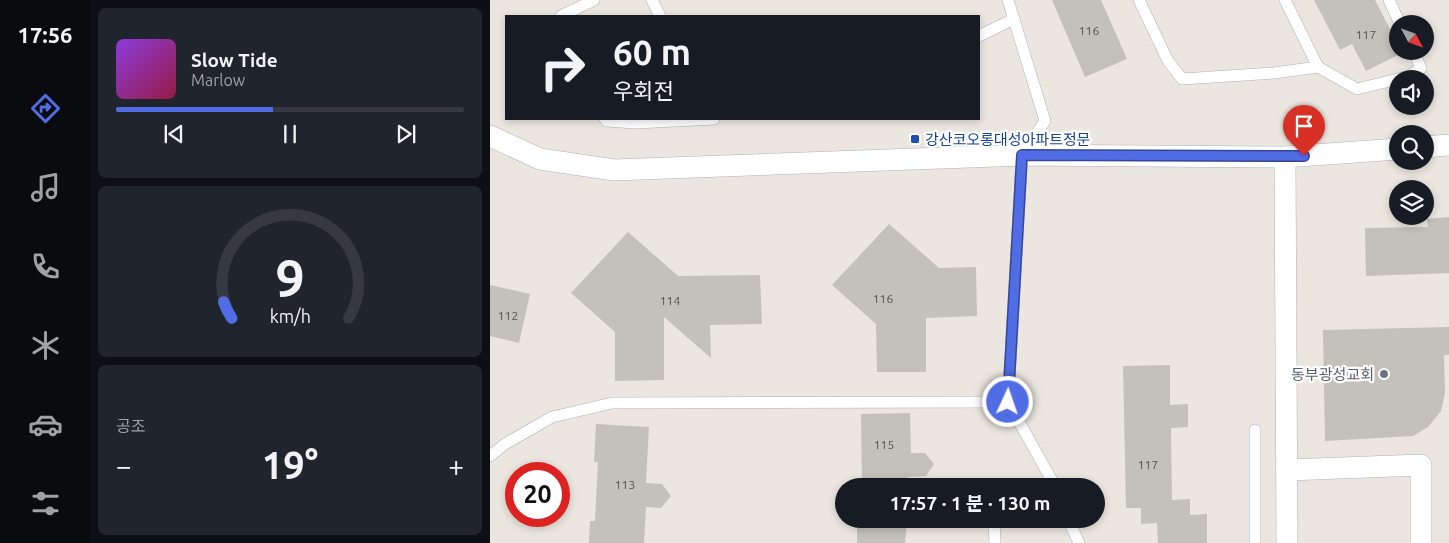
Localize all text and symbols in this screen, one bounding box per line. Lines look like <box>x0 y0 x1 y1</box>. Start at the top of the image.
north arrow <box>1389 15 1434 60</box>
map controls <box>1389 15 1434 225</box>
text: 17:56 <box>17 22 73 47</box>
house number: 116 <box>1079 24 1099 37</box>
house number: 117 <box>1356 28 1376 41</box>
text: 60 m <box>613 32 691 72</box>
icon: right <box>530 35 595 100</box>
text: Slow Tide <box>191 49 278 71</box>
button: sound <box>1389 70 1434 115</box>
text: Marlow <box>191 71 245 89</box>
text: 우회전 <box>613 78 674 103</box>
icon: directions <box>28 91 63 126</box>
pin <box>1283 105 1325 156</box>
icon: arrive <box>1290 112 1318 140</box>
icon: previous <box>160 120 188 148</box>
icon: pause <box>276 120 304 148</box>
icon: next <box>392 120 420 148</box>
button: search <box>1389 125 1434 170</box>
place label: 강산코오롱대성아파트정문 <box>925 131 1091 148</box>
marker: 강산코오롱대성아파트정문 <box>909 133 921 145</box>
icon: music <box>28 170 63 205</box>
button: layers <box>1389 180 1434 225</box>
icon: phone <box>28 249 63 284</box>
text: 9 <box>275 249 305 307</box>
house number: 116 <box>873 292 893 305</box>
house number: 114 <box>660 294 680 307</box>
text: km/h <box>269 306 311 326</box>
house number: 112 <box>498 309 518 322</box>
icon: climate <box>28 328 63 363</box>
place label: 동부광성교회 <box>1291 366 1374 383</box>
marker: 동부광성교회 <box>1378 368 1390 380</box>
position arrow <box>981 375 1033 427</box>
icon: car <box>28 407 63 442</box>
text: 공조 <box>116 417 145 435</box>
house number: 115 <box>874 438 894 451</box>
text: 19° <box>262 444 318 486</box>
text: − <box>116 450 132 481</box>
text: + <box>448 450 464 481</box>
house number: 117 <box>1138 458 1158 471</box>
speed limit sign: 20 <box>505 462 570 527</box>
house number: 113 <box>615 478 635 491</box>
icon: filters <box>28 486 63 521</box>
text: 17:57 · 1 분 · 130 m <box>890 492 1050 514</box>

